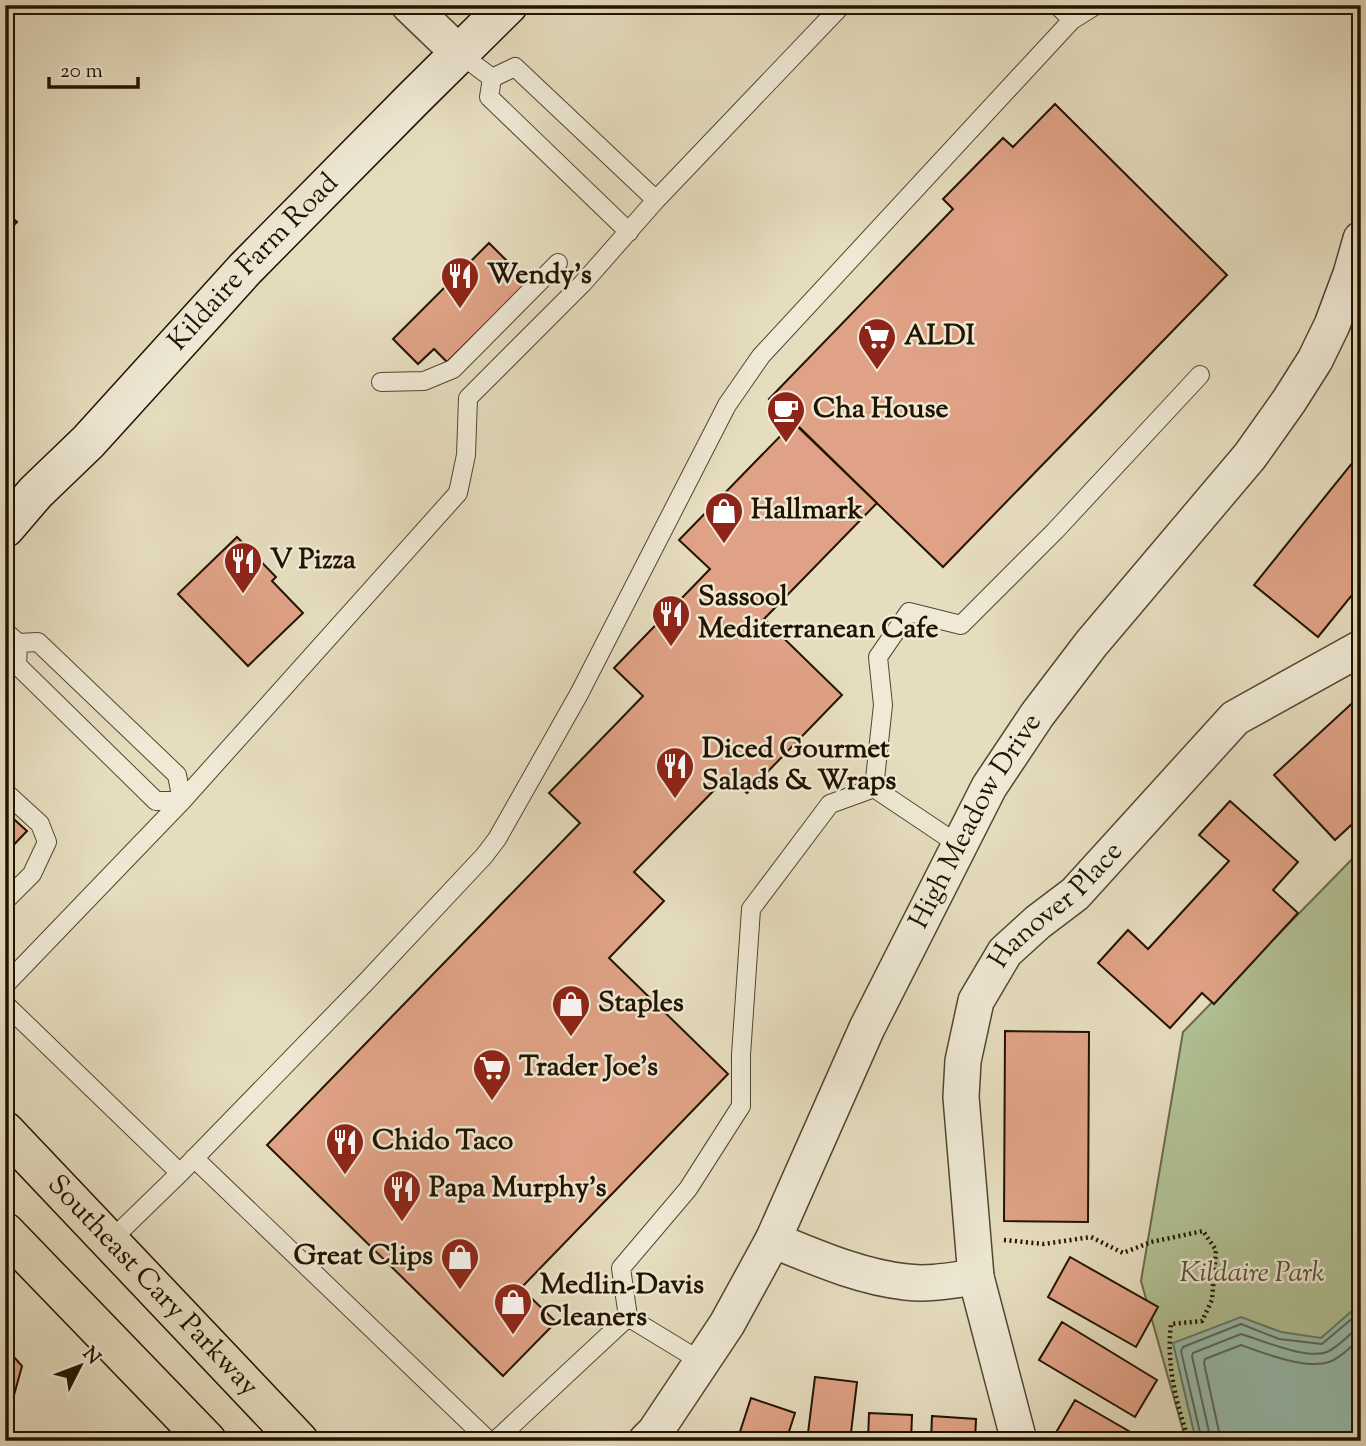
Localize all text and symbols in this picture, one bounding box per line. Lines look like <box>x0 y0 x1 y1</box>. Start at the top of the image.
scale bar <box>49 46 138 90</box>
text: 20 m <box>60 57 103 87</box>
street label: Kildaire Farm Road <box>159 165 348 360</box>
restaurant icon: Wendy's <box>439 255 481 310</box>
place label: Wendy's <box>487 256 592 296</box>
supermarket icon: ALDI <box>856 316 898 371</box>
place label: ALDI <box>904 317 976 357</box>
cafe icon: Cha House <box>765 389 807 444</box>
place label: Cha House <box>813 390 949 430</box>
shop icon: Hallmark <box>703 490 745 545</box>
place label: Hallmark <box>751 491 864 531</box>
restaurant icon: V Pizza <box>222 540 264 595</box>
place label: V Pizza <box>270 541 356 581</box>
place label: Sassool Mediterranean Cafe <box>698 578 939 650</box>
restaurant icon: Sassool Mediterranean Cafe <box>650 593 692 648</box>
street label: High Meadow Drive <box>900 706 1052 936</box>
place label: Diced Gourmet Salads & Wraps <box>702 730 896 802</box>
restaurant icon: Diced Gourmet Salads & Wraps <box>654 745 696 800</box>
street label: Hanover Place <box>980 833 1133 976</box>
shop icon: Staples <box>550 983 592 1038</box>
place label: Staples <box>598 984 684 1024</box>
supermarket icon: Trader Joe's <box>471 1047 513 1102</box>
place label: Trader Joe's <box>519 1048 658 1088</box>
restaurant icon: Chido Taco <box>324 1121 366 1176</box>
place label: Chido Taco <box>372 1122 513 1162</box>
street label: Southeast Cary Parkway <box>37 1167 267 1406</box>
restaurant icon: Papa Murphy's <box>381 1168 423 1223</box>
place label: Papa Murphy's <box>429 1169 606 1209</box>
shop icon: Great Clips <box>439 1236 481 1291</box>
place label: Great Clips <box>294 1237 433 1277</box>
park label: Kildaire Park <box>1180 1254 1325 1294</box>
place label: Medlin-Davis Cleaners <box>540 1266 704 1338</box>
shop icon: Medlin-Davis Cleaners <box>492 1281 534 1336</box>
north arrow <box>46 1330 116 1400</box>
text: N <box>76 1342 106 1371</box>

